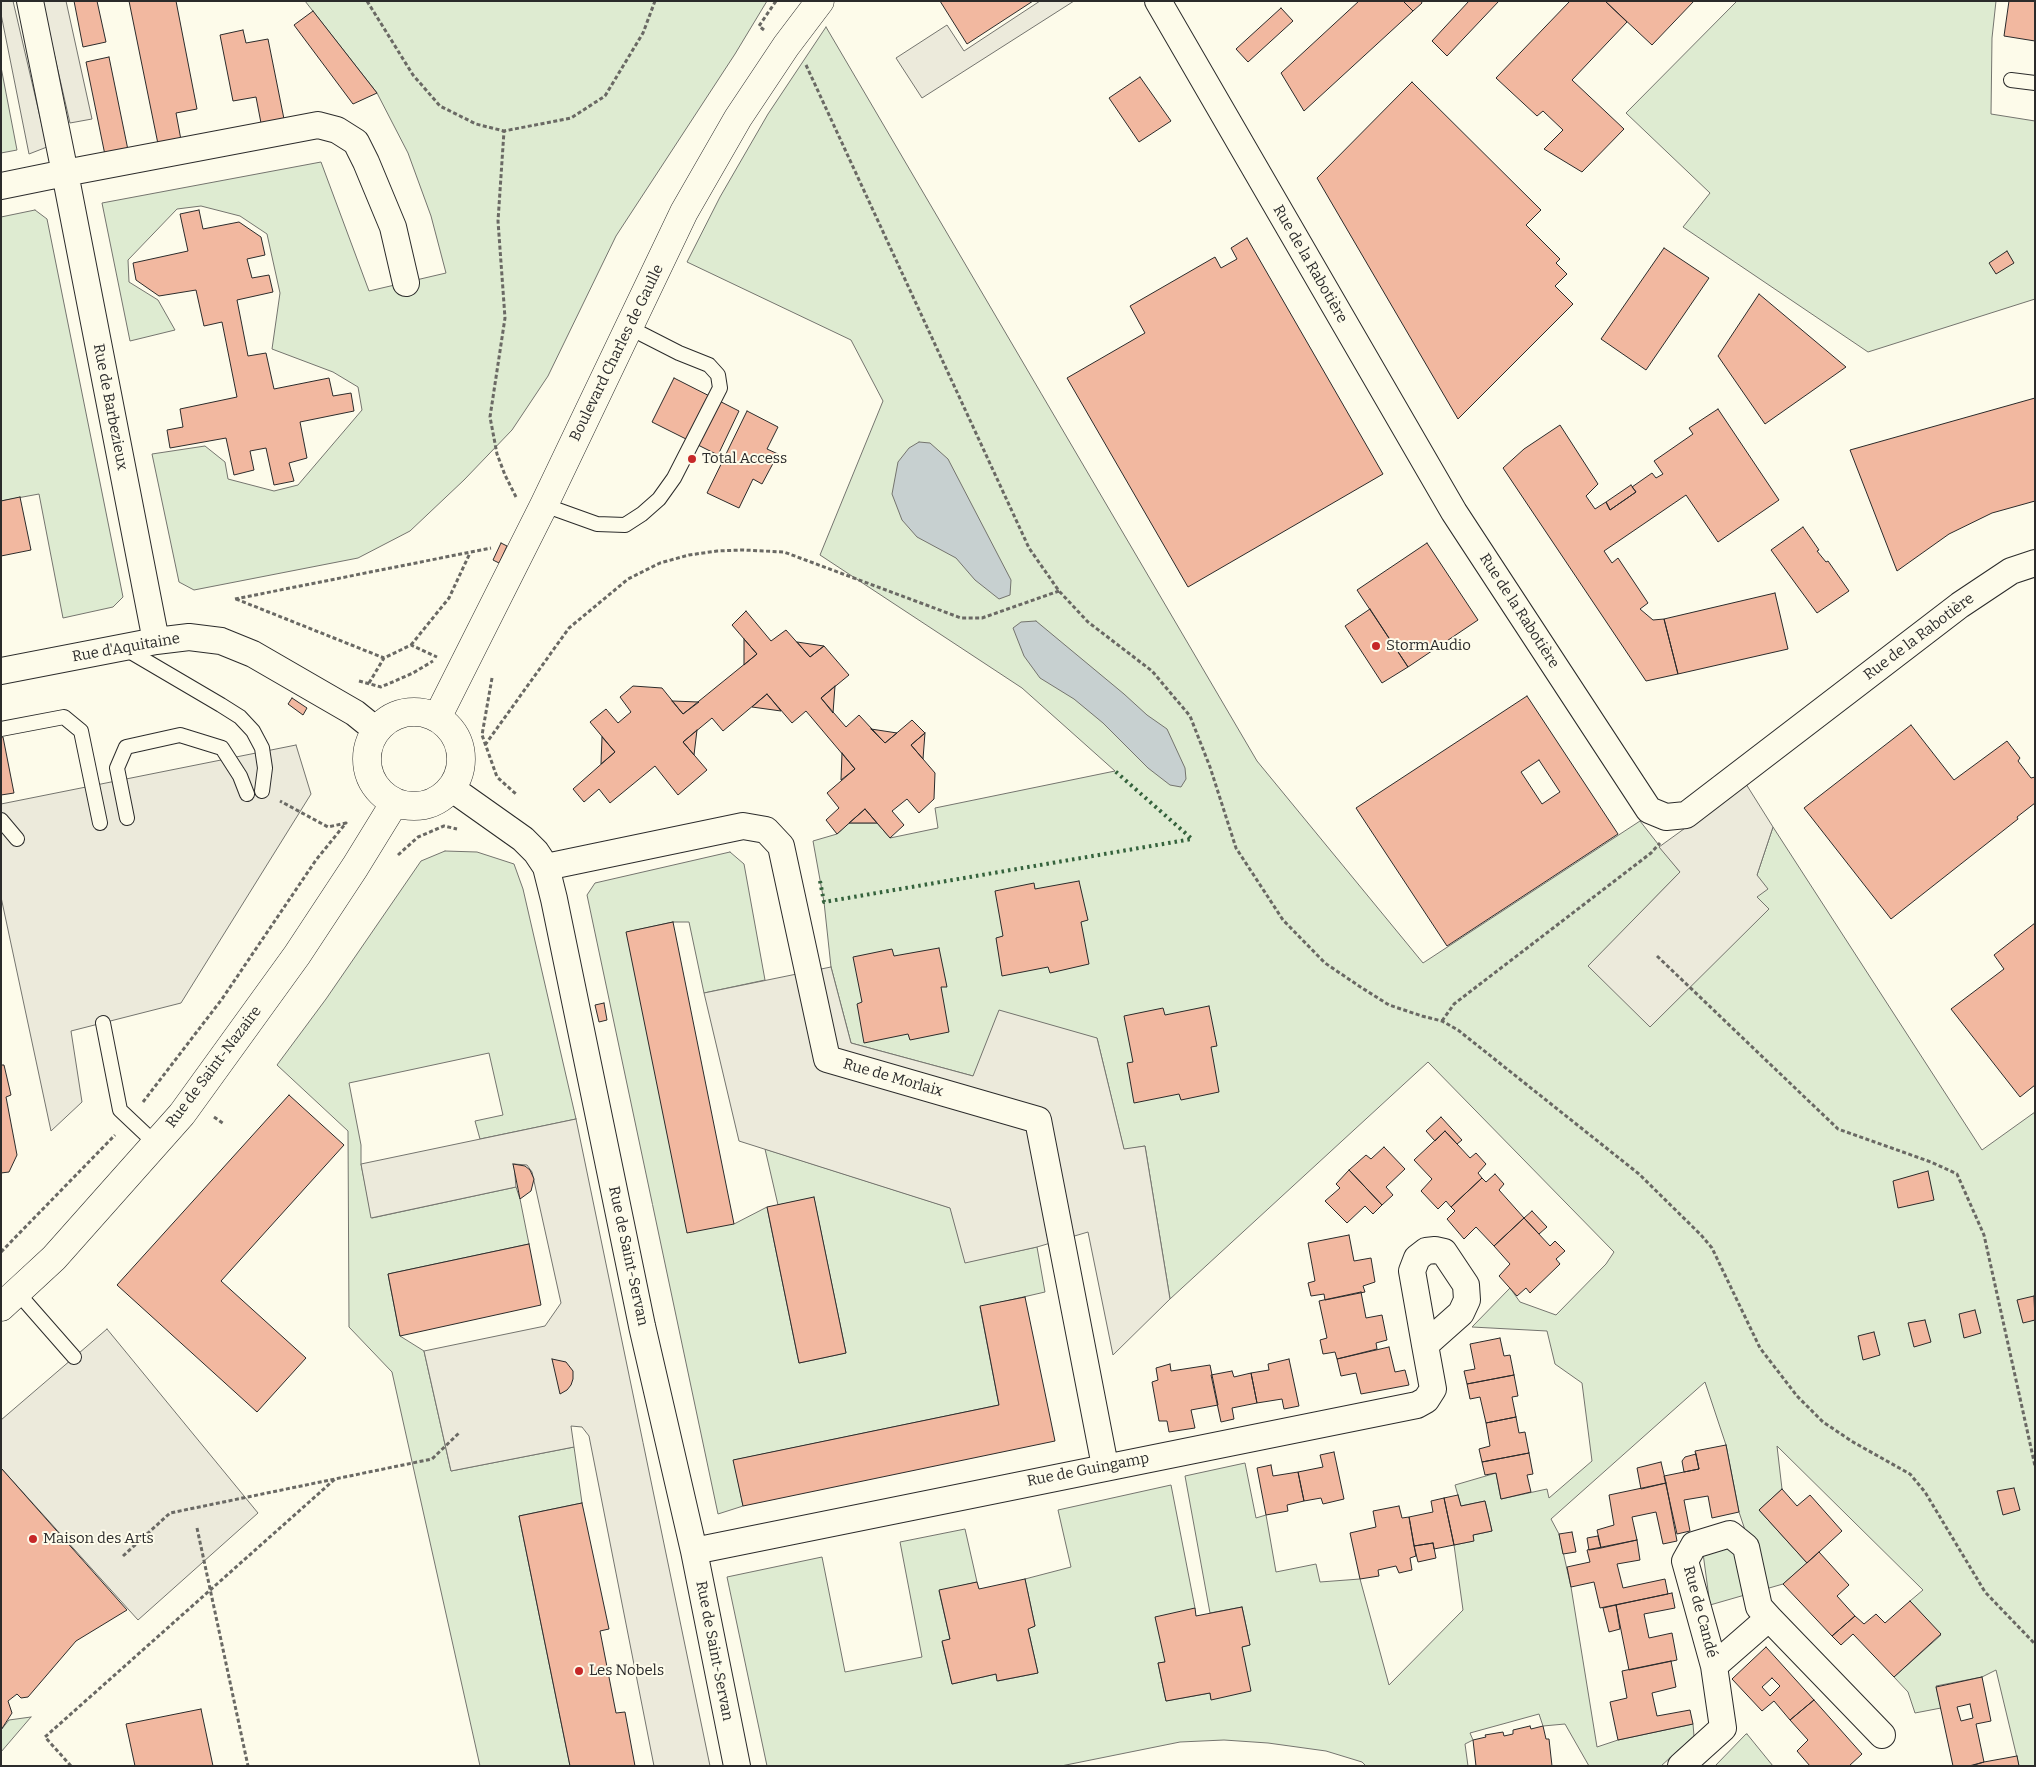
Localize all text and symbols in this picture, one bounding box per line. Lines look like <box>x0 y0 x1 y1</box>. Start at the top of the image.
street label: Rue de la Rabotière <box>1269 202 1351 326</box>
street label: Boulevard Charles de Gaulle <box>566 262 668 444</box>
street label: Rue de Barbezieux <box>89 342 131 472</box>
place label: Total Access <box>702 450 787 468</box>
marker: Total Access <box>686 453 698 465</box>
street label: Rue de la Rabotière <box>1475 550 1563 672</box>
street label: Rue de la Rabotière <box>1860 590 1978 684</box>
street label: Rue d'Aquitaine <box>71 630 181 666</box>
place label: StormAudio <box>1386 637 1471 655</box>
marker: StormAudio <box>1370 640 1382 652</box>
street label: Rue de Saint-Nazaire <box>162 1003 266 1131</box>
street label: Rue de Morlaix <box>841 1055 945 1101</box>
street label: Rue de Saint-Servan <box>604 1184 652 1328</box>
street label: Rue de Guingamp <box>1025 1449 1151 1491</box>
place label: Maison des Arts <box>43 1530 154 1548</box>
marker: Maison des Arts <box>27 1533 39 1545</box>
street label: Rue de Candé <box>1679 1564 1721 1660</box>
street label: Rue de Saint-Servan <box>692 1579 736 1723</box>
place label: Les Nobels <box>589 1662 664 1680</box>
marker: Les Nobels <box>573 1665 585 1677</box>

